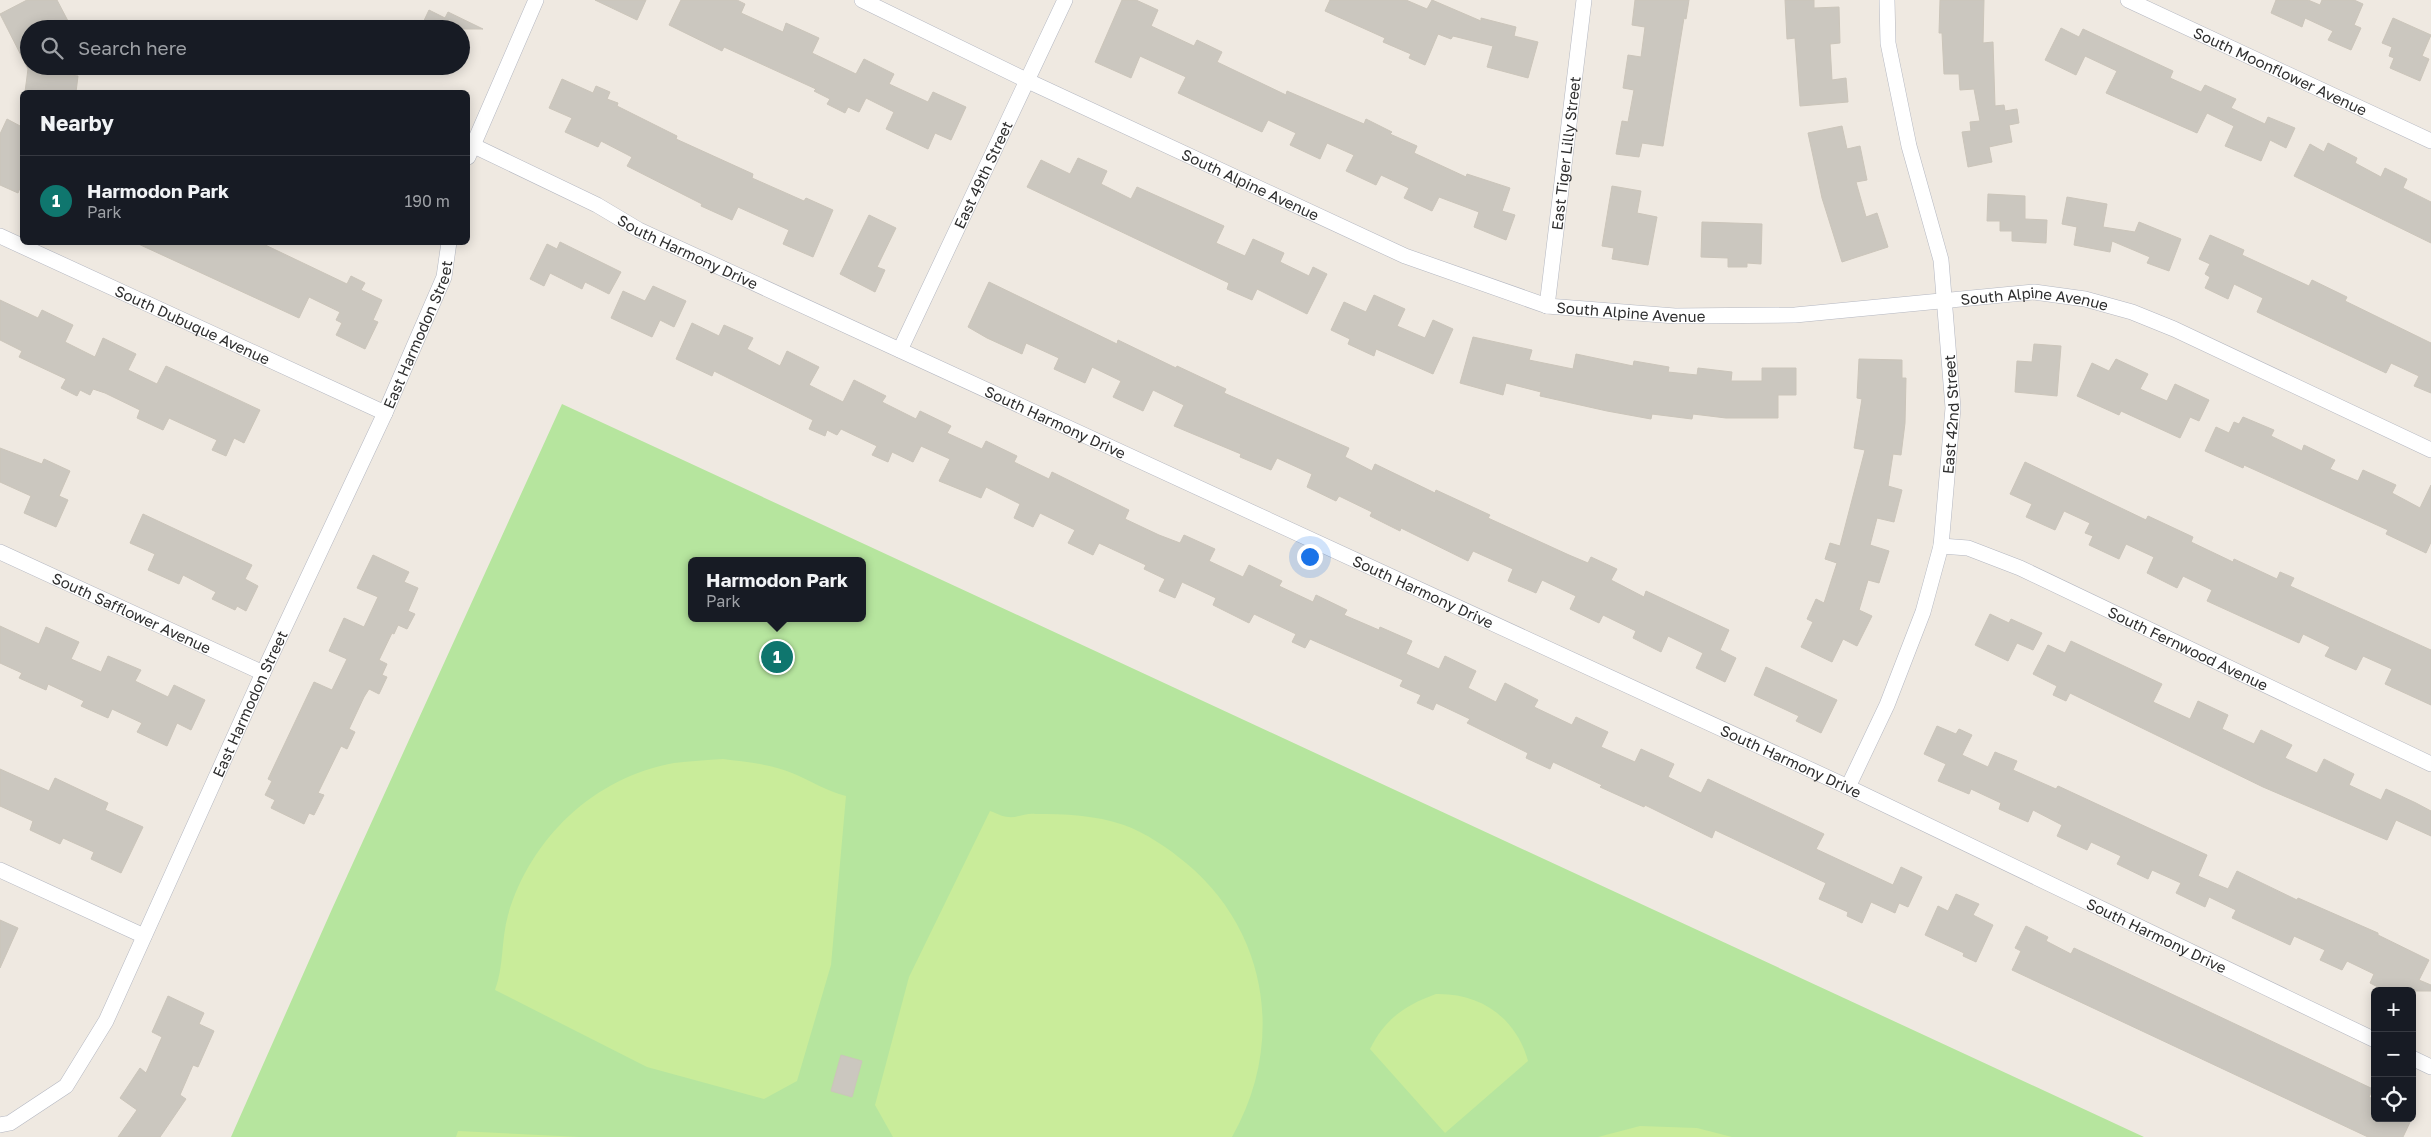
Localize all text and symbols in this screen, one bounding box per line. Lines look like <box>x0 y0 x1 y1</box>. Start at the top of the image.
search box <box>20 20 470 75</box>
street label: South Moonflower Avenue <box>2191 23 2370 119</box>
icon: search <box>38 34 66 62</box>
text: Search here <box>78 36 187 59</box>
street label: East Tiger Lilly Street <box>1547 75 1584 231</box>
text: Nearby <box>40 110 114 136</box>
street label: East 49th Street <box>950 118 1016 231</box>
street label: South Alpine Avenue <box>1179 145 1322 224</box>
text: Harmodon Park <box>87 179 229 202</box>
text: 1 <box>52 191 60 211</box>
text: 190 m <box>404 191 450 211</box>
text: Park <box>87 202 122 222</box>
street label: South Harmony Drive <box>615 210 761 293</box>
street label: East Harmodon Street <box>379 259 455 411</box>
street label: South Dubuque Avenue <box>112 281 273 368</box>
street label: South Alpine Avenue <box>1959 283 2111 314</box>
street label: South Alpine Avenue <box>1556 298 1706 325</box>
street label: East 42nd Street <box>1938 354 1962 475</box>
street label: South Harmony Drive <box>982 382 1129 462</box>
your location <box>1297 544 1323 570</box>
street label: South Harmony Drive <box>1350 551 1497 632</box>
popup <box>688 557 866 622</box>
street label: South Safflower Avenue <box>49 568 214 657</box>
text: Harmodon Park <box>706 568 848 591</box>
text: Park <box>706 591 741 611</box>
street label: South Fernwood Avenue <box>2105 602 2271 694</box>
street label: East Harmodon Street <box>208 627 291 780</box>
pin: 1 <box>761 638 793 676</box>
street label: South Harmony Drive <box>1718 721 1865 801</box>
street label: South Harmony Drive <box>2084 894 2230 977</box>
map controls <box>2371 987 2416 1122</box>
button: + <box>2371 987 2416 1032</box>
button: − <box>2371 1032 2416 1077</box>
button: locate <box>2371 1077 2416 1122</box>

